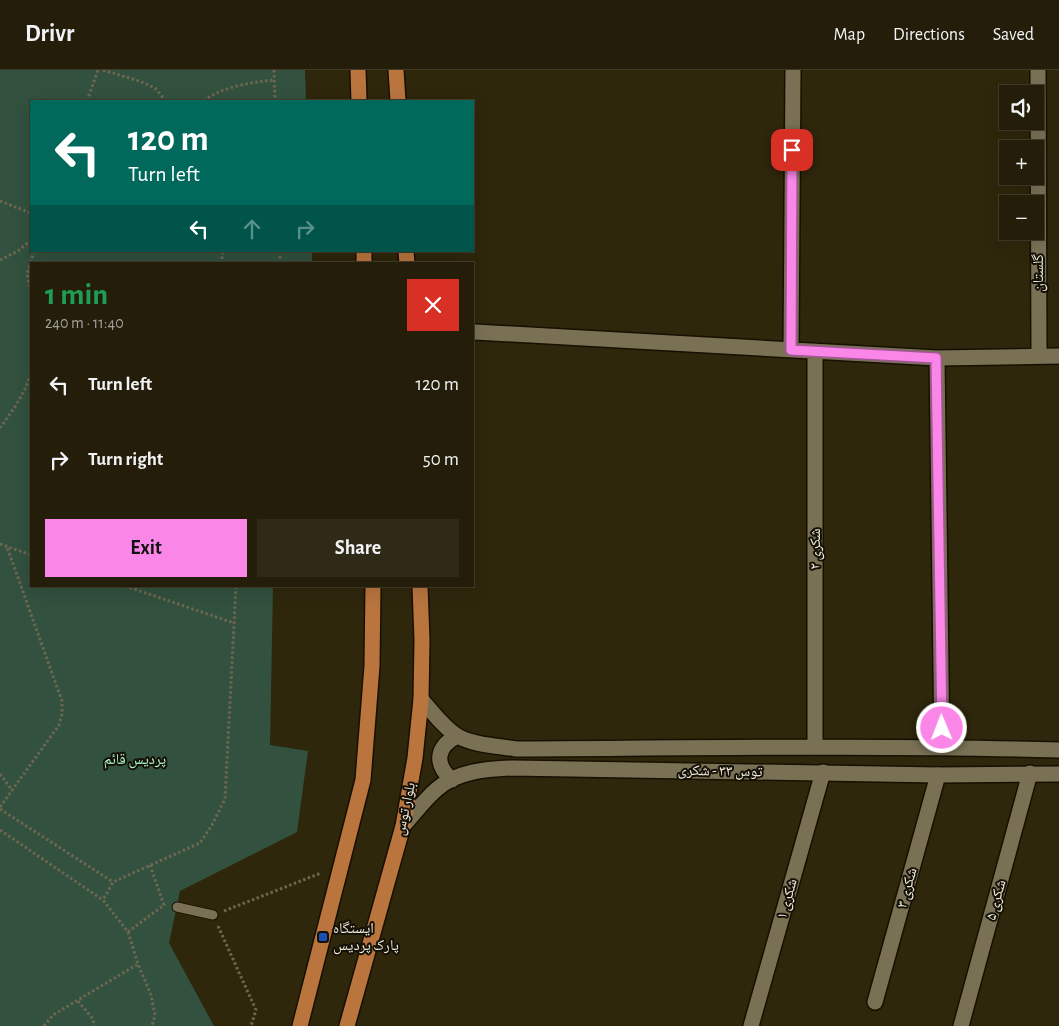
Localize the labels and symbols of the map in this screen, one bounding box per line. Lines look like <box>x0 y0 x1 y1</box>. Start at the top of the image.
pin <box>771 129 813 171</box>
street label: گلستان <box>1031 254 1048 292</box>
street label: شکری ۲ <box>808 528 825 570</box>
position arrow <box>915 701 967 753</box>
park label: پردیس قائم <box>104 752 166 769</box>
street label: توس ۳۳ - شکری <box>677 763 763 781</box>
street label: بلوار توس <box>392 781 420 837</box>
street label: شکری ۳ <box>894 866 922 910</box>
street label: شکری ۱ <box>774 877 802 921</box>
street label: شکری ۵ <box>983 878 1011 922</box>
place label: ایستگاه پارک پردیس <box>333 921 399 955</box>
marker: ایستگاه پارک پردیس <box>317 931 329 943</box>

